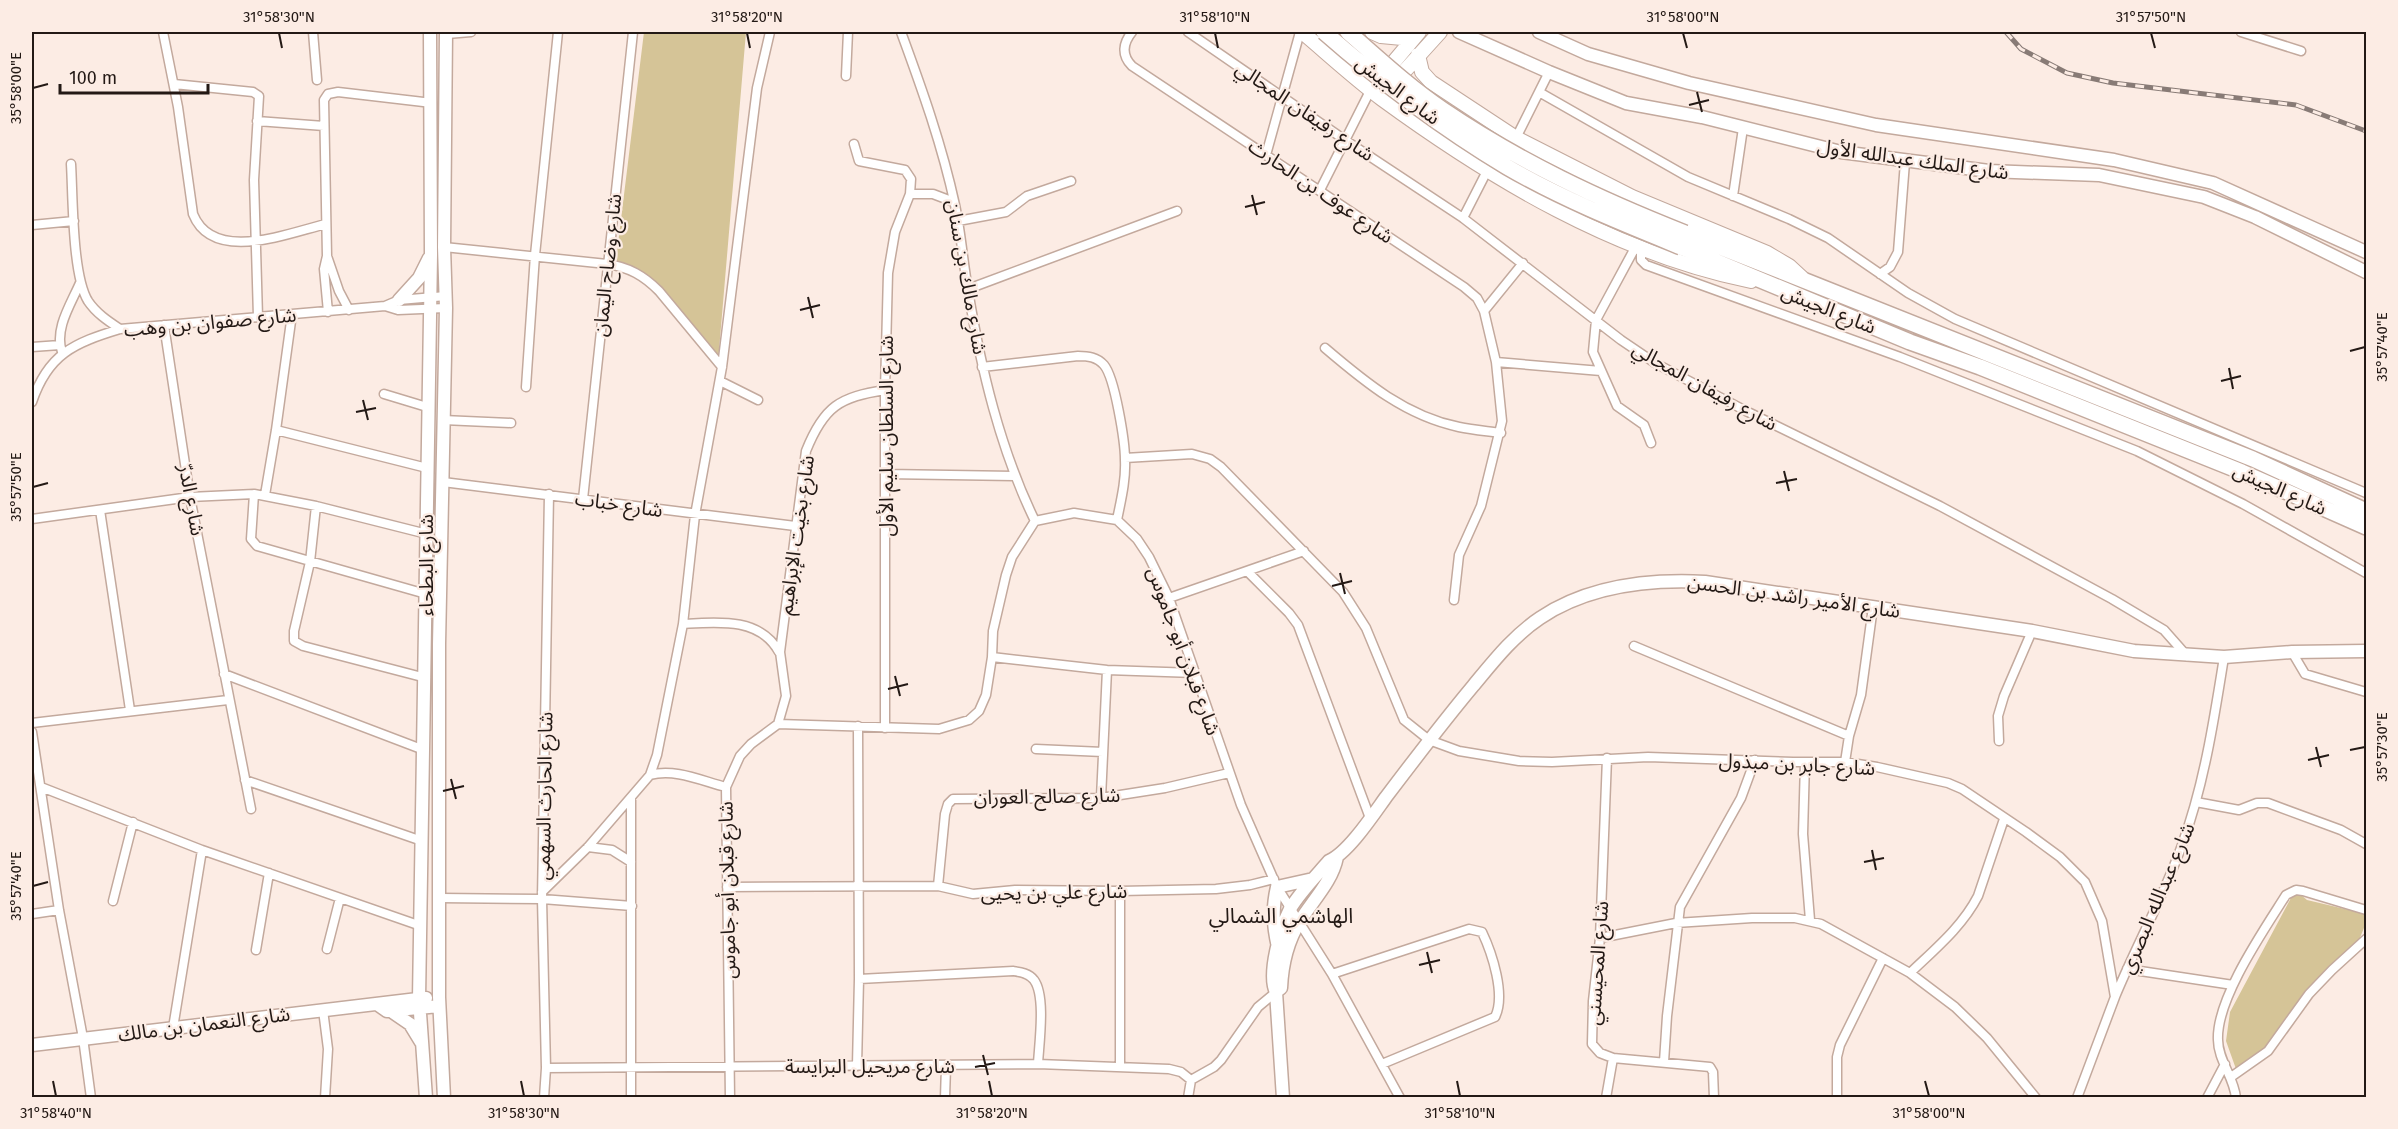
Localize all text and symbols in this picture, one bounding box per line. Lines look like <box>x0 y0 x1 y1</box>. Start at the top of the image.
text: 31°58'30"N <box>243 8 315 26</box>
text: 31°58'20"N <box>711 8 783 26</box>
text: 31°58'10"N <box>1179 8 1251 26</box>
text: 31°58'00"N <box>1647 8 1719 26</box>
text: 31°57'50"N <box>2116 8 2186 26</box>
street label: شارع الجيش <box>1349 50 1445 132</box>
text: 35°58'00"E <box>7 52 25 124</box>
street label: شارع رفيفان المجالي <box>1229 56 1379 169</box>
scale bar <box>60 57 208 95</box>
text: 100 m <box>69 67 117 89</box>
street label: شارع عوف بن الحارث <box>1242 134 1398 251</box>
street label: شارع الملك عبدالله الأول <box>1815 134 2010 187</box>
street label: شارع وضاح اليمان <box>588 192 629 338</box>
street label: شارع مالك بن سنان <box>939 198 992 357</box>
street label: شارع الجيش <box>1777 279 1880 342</box>
street label: شارع صفوان بن وهب <box>123 303 297 344</box>
text: 35°57'40"E <box>2373 312 2391 382</box>
street label: شارع السلطان سليم الأول <box>874 335 901 537</box>
street label: شارع رفيفان المجالي <box>1627 336 1782 439</box>
text: 35°57'50"E <box>7 452 25 522</box>
street label: شارع بخيت الإبراهيم <box>773 454 822 617</box>
street label: شارع الجيش <box>2228 458 2330 523</box>
street label: شارع الدرّ <box>171 461 210 538</box>
street label: شارع خباب <box>573 486 665 525</box>
street label: شارع البطحاء <box>414 514 441 616</box>
street label: شارع قبلان أبو جاموس <box>1140 563 1226 740</box>
street label: شارع الأمير راشد بن الحسن <box>1686 569 1902 626</box>
street label: شارع الحارث السهمي <box>531 711 561 881</box>
text: 35°57'30"E <box>2373 712 2391 782</box>
street label: شارع جابر بن مبذول <box>1718 748 1876 783</box>
street label: شارع صالح العوران <box>973 783 1121 812</box>
street label: شارع قبلان أبو جاموس <box>713 801 744 979</box>
street label: شارع عبدالله البصري <box>2114 819 2203 979</box>
text: 35°57'40"E <box>7 851 25 921</box>
street label: شارع علي بن يحيى <box>981 879 1128 909</box>
street label: شارع المحيسني <box>1581 900 1617 1026</box>
district label: الهاشمي الشمالي <box>1209 903 1353 932</box>
street label: شارع النعمان بن مالك <box>117 1002 292 1049</box>
street label: شارع مريحيل البرايسة <box>785 1054 955 1081</box>
text: 31°58'40"N <box>20 1104 92 1122</box>
text: 31°58'30"N <box>488 1104 560 1122</box>
text: 31°58'20"N <box>956 1104 1028 1122</box>
text: 31°58'10"N <box>1424 1104 1496 1122</box>
text: 31°58'00"N <box>1893 1104 1965 1122</box>

